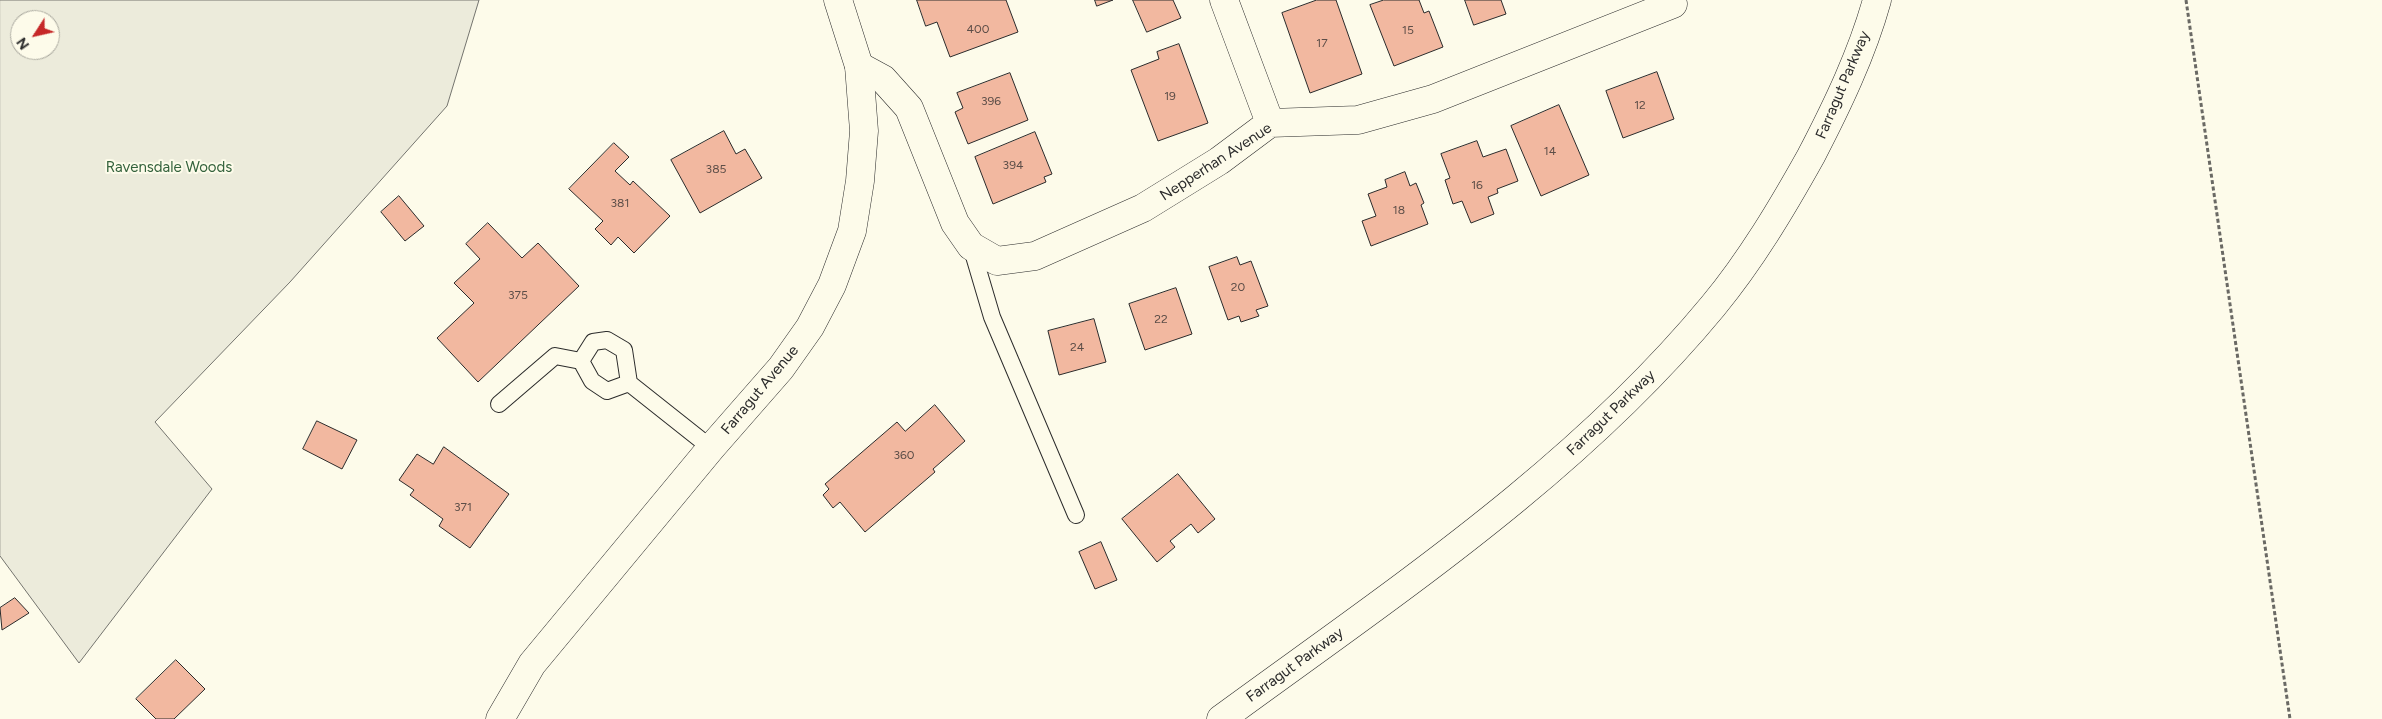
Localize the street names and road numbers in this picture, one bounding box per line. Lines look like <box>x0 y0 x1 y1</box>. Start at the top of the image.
street label: Farragut Parkway <box>1812 28 1874 142</box>
street label: Nepperhan Avenue <box>1157 119 1275 205</box>
street label: Farragut Avenue <box>718 342 802 438</box>
street label: Farragut Parkway <box>1563 366 1659 460</box>
street label: Farragut Parkway <box>1243 624 1347 706</box>

